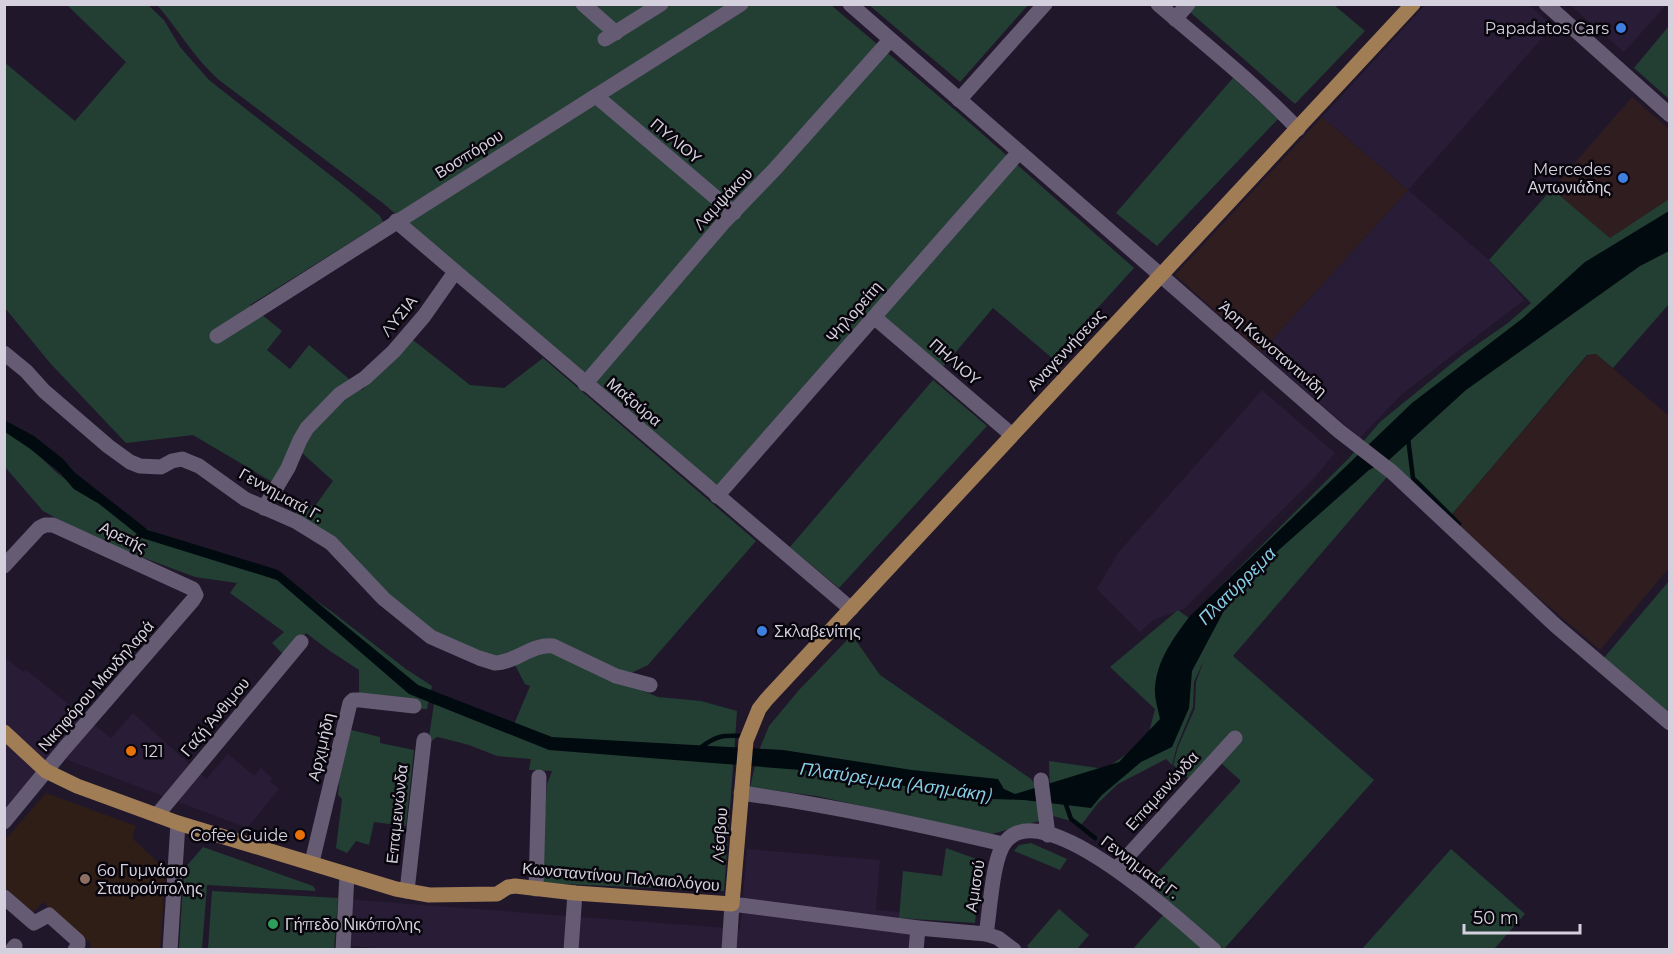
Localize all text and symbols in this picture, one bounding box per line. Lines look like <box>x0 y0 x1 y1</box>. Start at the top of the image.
place label: Papadatos Cars <box>1485 19 1609 38</box>
marker: Papadatos Cars <box>1614 21 1628 35</box>
street label: ΠΥΛΙΟΥ <box>647 114 706 168</box>
street label: Βοσπόρου <box>431 126 507 182</box>
place label: Mercedes Αντωνιάδης <box>1528 160 1611 197</box>
street label: Λαμψάκου <box>690 164 756 234</box>
marker: Mercedes Αντωνιάδης <box>1616 171 1630 185</box>
street label: Ψηλορείτη <box>822 278 886 346</box>
street label: ΛΥΣΙΑ <box>377 292 421 340</box>
street label: Άρη Κωνσταντινίδη <box>1215 297 1331 401</box>
street label: Αναγεννήσεως <box>1023 305 1109 395</box>
street label: ΠΗΛΙΟΥ <box>926 335 985 389</box>
street label: Μαξούρα <box>603 374 665 430</box>
street label: Γεννηματά Γ. <box>236 464 326 526</box>
street label: Αρετής <box>96 518 150 557</box>
water label: Πλατύρρεμα <box>1194 542 1281 629</box>
street label: Νικηφόρου Μανδηλαρά <box>34 617 158 755</box>
place label: Σκλαβενίτης <box>774 622 861 641</box>
marker: Σκλαβενίτης <box>755 624 769 638</box>
street label: Γαζή Άνθιμου <box>176 674 254 760</box>
street label: Αρχιμήδη <box>304 711 338 783</box>
place label: 121 <box>143 742 164 761</box>
marker: 121 <box>124 744 138 758</box>
street label: Επαμεινώνδα <box>1122 748 1202 834</box>
water label: Πλατύρεμμα (Ασημάκη) <box>799 758 993 806</box>
street label: Επαμεινώνδα <box>382 763 412 865</box>
street label: Λέσβου <box>709 807 731 863</box>
place label: Cofee Guide <box>190 826 288 845</box>
marker: Cofee Guide <box>293 828 307 842</box>
street label: Γεννηματά Γ. <box>1097 832 1183 902</box>
street label: Κωνσταντίνου Παλαιολόγου <box>521 859 721 895</box>
street label: Αμισού <box>962 859 988 913</box>
place label: 6ο Γυμνάσιο Σταυρούπολης <box>97 861 203 898</box>
marker: 6ο Γυμνάσιο Σταυρούπολης <box>78 872 92 886</box>
scale bar <box>1464 897 1580 935</box>
text: 50 m <box>1473 907 1519 929</box>
place label: Γήπεδο Νικόπολης <box>285 915 421 934</box>
marker: Γήπεδο Νικόπολης <box>266 917 280 931</box>

